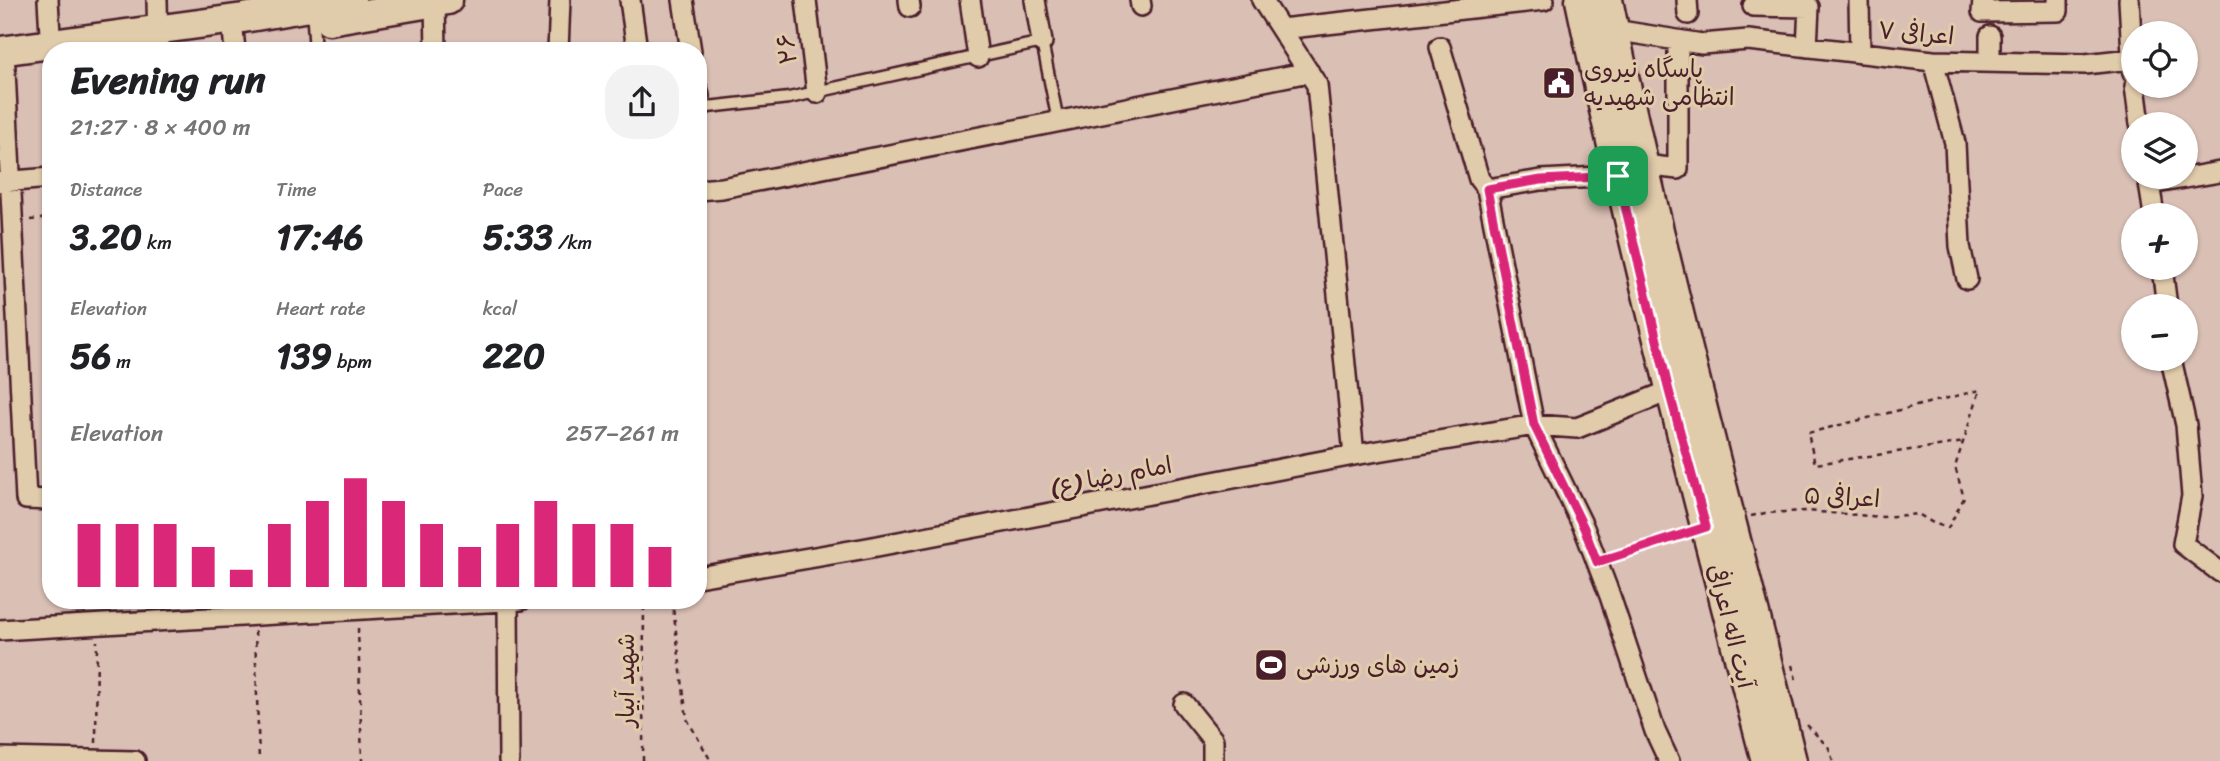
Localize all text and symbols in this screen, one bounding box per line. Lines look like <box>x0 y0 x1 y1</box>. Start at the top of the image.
street label: اعرافی ۷ <box>1876 9 1956 57</box>
map controls <box>2121 21 2198 371</box>
button: locate <box>2121 21 2198 98</box>
street label: ۲۶ <box>764 31 810 67</box>
text: Evening run <box>70 47 266 114</box>
place label: پاسگاه نیروی انتظامی شهیدیه <box>1584 48 1735 118</box>
public building icon: پاسگاه نیروی انتظامی شهیدیه <box>1540 64 1578 102</box>
button: share <box>605 65 679 139</box>
text: 21:27 · 8 × 400 m <box>70 107 250 148</box>
button: layers <box>2121 112 2198 189</box>
pin <box>1588 146 1648 206</box>
icon: arrive <box>1599 157 1637 195</box>
text: Distance <box>70 173 142 206</box>
text: Time <box>276 173 317 206</box>
text: Pace <box>483 173 523 206</box>
button: + <box>2121 203 2198 280</box>
text: 3.20 <box>70 206 142 268</box>
text: 17:46 <box>276 206 364 268</box>
text: 5:33 <box>483 206 553 268</box>
text: km <box>142 226 172 259</box>
text: /km <box>553 226 592 259</box>
text: Elevation <box>70 292 147 325</box>
text: Heart rate <box>276 292 366 325</box>
text: kcal <box>483 292 517 325</box>
button: − <box>2121 294 2198 371</box>
text: 56 <box>70 325 111 387</box>
text: 139 <box>276 325 332 387</box>
text: 220 <box>483 325 545 387</box>
text: m <box>111 345 131 378</box>
text: bpm <box>332 345 372 378</box>
text: Elevation <box>70 413 163 454</box>
text: 257–261 m <box>566 413 679 454</box>
street label: امام رضا (ع) <box>1046 444 1176 508</box>
street label: اعرافی ۵ <box>1803 474 1881 520</box>
street label: آیت اله اعرافی <box>1695 559 1767 694</box>
street label: شهید آبیار <box>605 633 647 729</box>
place label: زمین های ورزشی <box>1296 644 1459 686</box>
sports icon: زمین های ورزشی <box>1252 646 1290 684</box>

